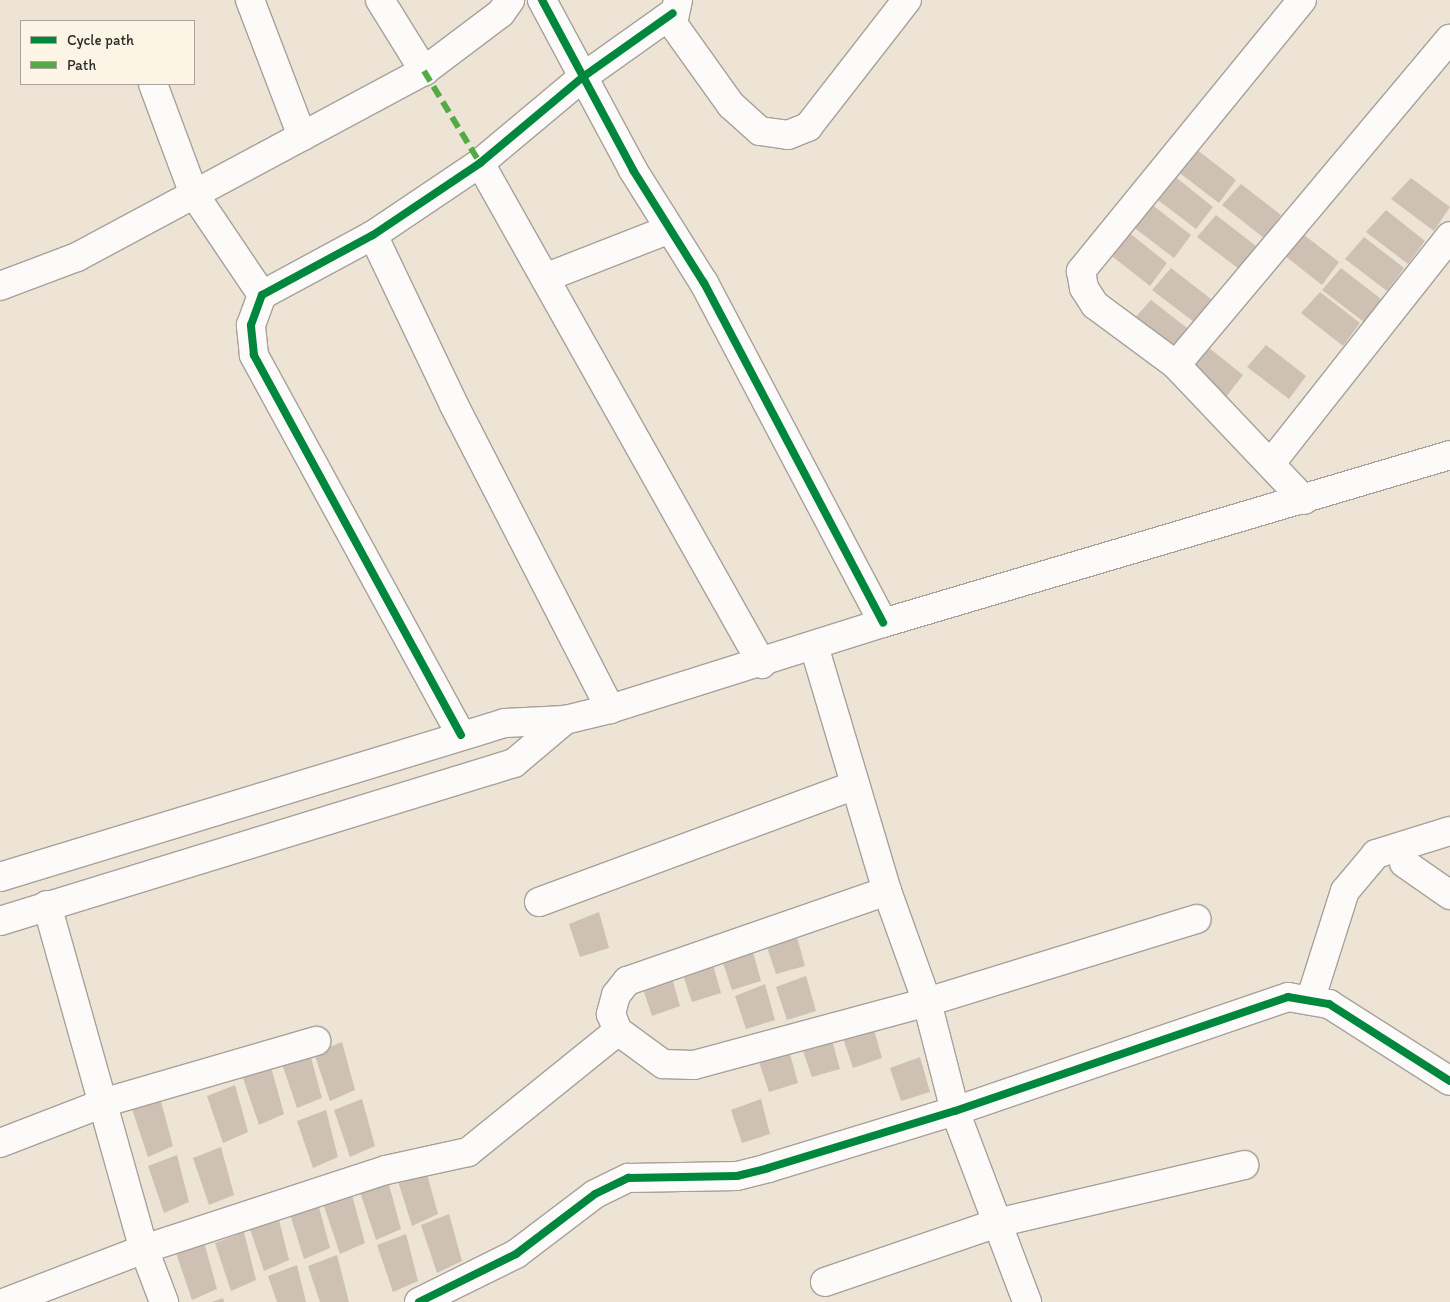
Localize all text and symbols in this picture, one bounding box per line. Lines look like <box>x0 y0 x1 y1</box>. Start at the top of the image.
legend <box>20 20 195 85</box>
text: Cycle path <box>67 31 134 49</box>
text: Path <box>67 56 96 74</box>

